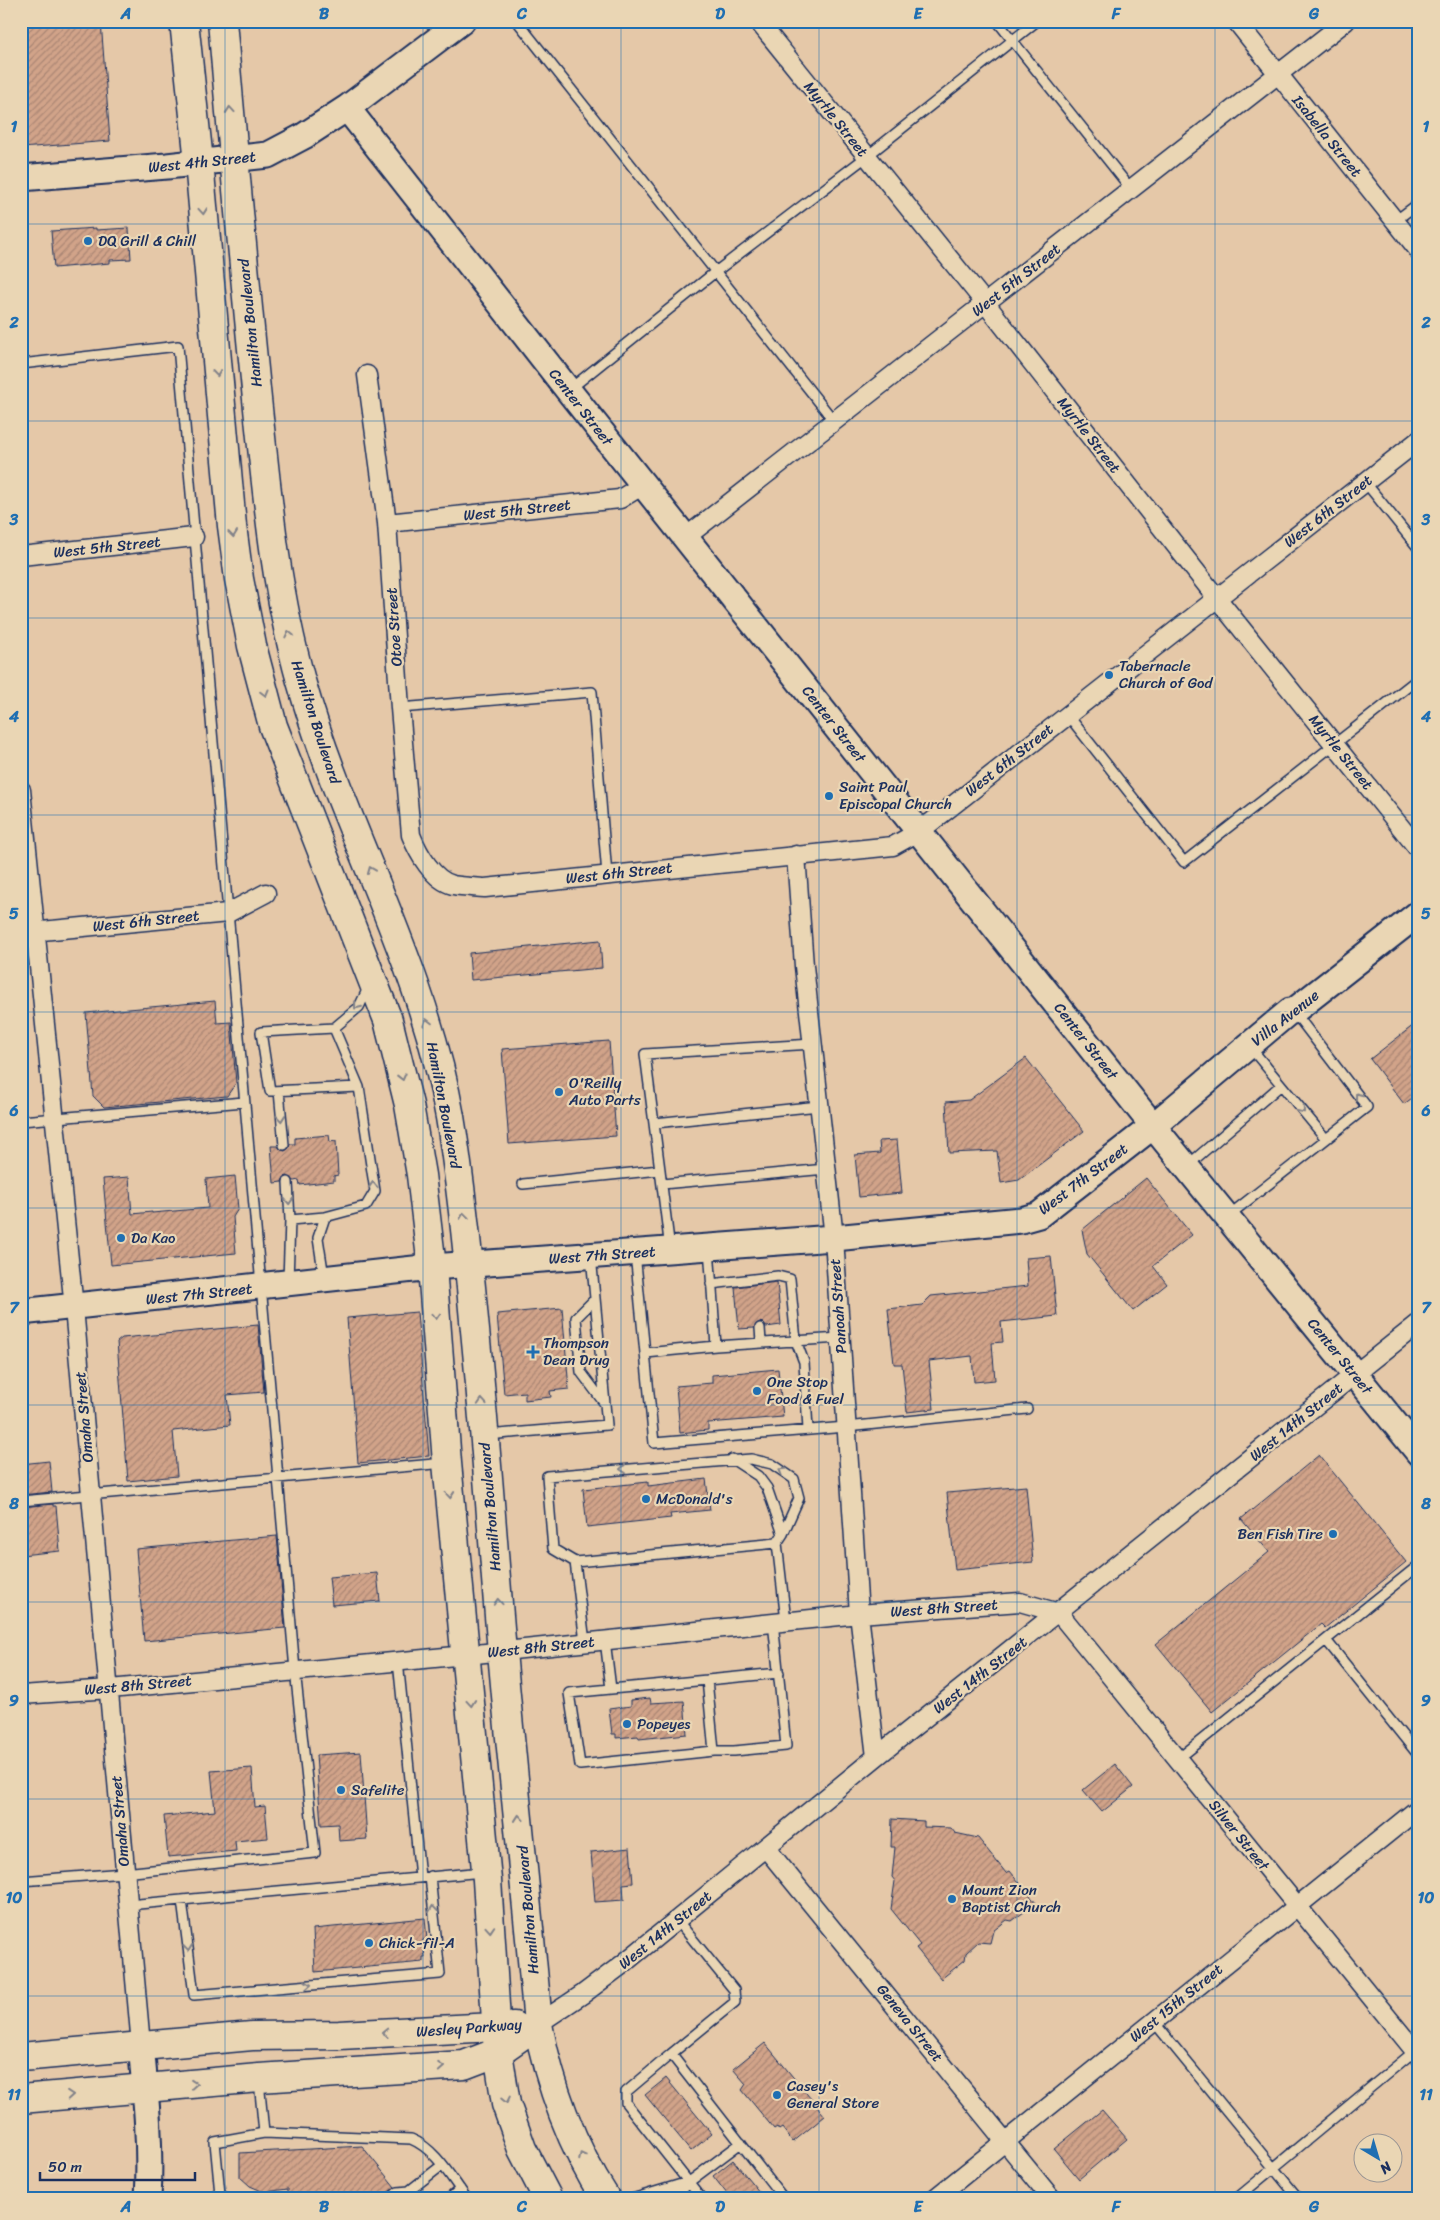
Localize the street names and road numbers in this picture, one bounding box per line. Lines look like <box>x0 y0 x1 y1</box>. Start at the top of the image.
street label: Myrtle Street <box>797 75 875 163</box>
street label: Isabella Street <box>1285 88 1369 183</box>
street label: West 4th Street <box>147 143 257 181</box>
street label: West 5th Street <box>966 236 1067 323</box>
street label: Hamilton Boulevard <box>230 257 270 388</box>
street label: Center Street <box>542 363 620 452</box>
street label: Myrtle Street <box>1051 391 1128 479</box>
street label: West 6th Street <box>1278 468 1379 554</box>
street label: West 5th Street <box>462 491 572 529</box>
street label: West 5th Street <box>52 528 162 566</box>
street label: Otoe Street <box>378 586 410 667</box>
street label: Hamilton Boulevard <box>284 657 349 788</box>
street label: Center Street <box>795 680 873 769</box>
street label: Myrtle Street <box>1302 708 1380 796</box>
street label: West 6th Street <box>959 717 1060 803</box>
street label: West 6th Street <box>564 854 674 892</box>
street label: West 6th Street <box>91 902 201 940</box>
street label: Villa Avenue <box>1245 983 1325 1053</box>
street label: Center Street <box>1047 997 1125 1086</box>
street label: Hamilton Boulevard <box>419 1039 469 1172</box>
street label: West 7th Street <box>1032 1136 1134 1222</box>
street label: West 7th Street <box>548 1238 657 1272</box>
street label: Panoah Street <box>822 1257 854 1354</box>
street label: West 7th Street <box>144 1275 254 1313</box>
street label: Center Street <box>1301 1312 1380 1401</box>
street label: Omaha Street <box>67 1370 101 1464</box>
street label: West 14th Street <box>1243 1376 1349 1468</box>
street label: Hamilton Boulevard <box>471 1441 509 1572</box>
street label: West 8th Street <box>889 1591 999 1625</box>
street label: West 8th Street <box>486 1628 596 1666</box>
street label: West 14th Street <box>927 1629 1033 1720</box>
street label: West 8th Street <box>83 1667 193 1703</box>
street label: Omaha Street <box>103 1774 137 1868</box>
street label: Silver Street <box>1202 1794 1277 1877</box>
street label: Hamilton Boulevard <box>509 1844 547 1975</box>
street label: West 14th Street <box>612 1884 718 1976</box>
street label: West 15th Street <box>1123 1957 1229 2049</box>
street label: Geneva Street <box>870 1978 950 2068</box>
street label: Wesley Parkway <box>415 2011 523 2045</box>

